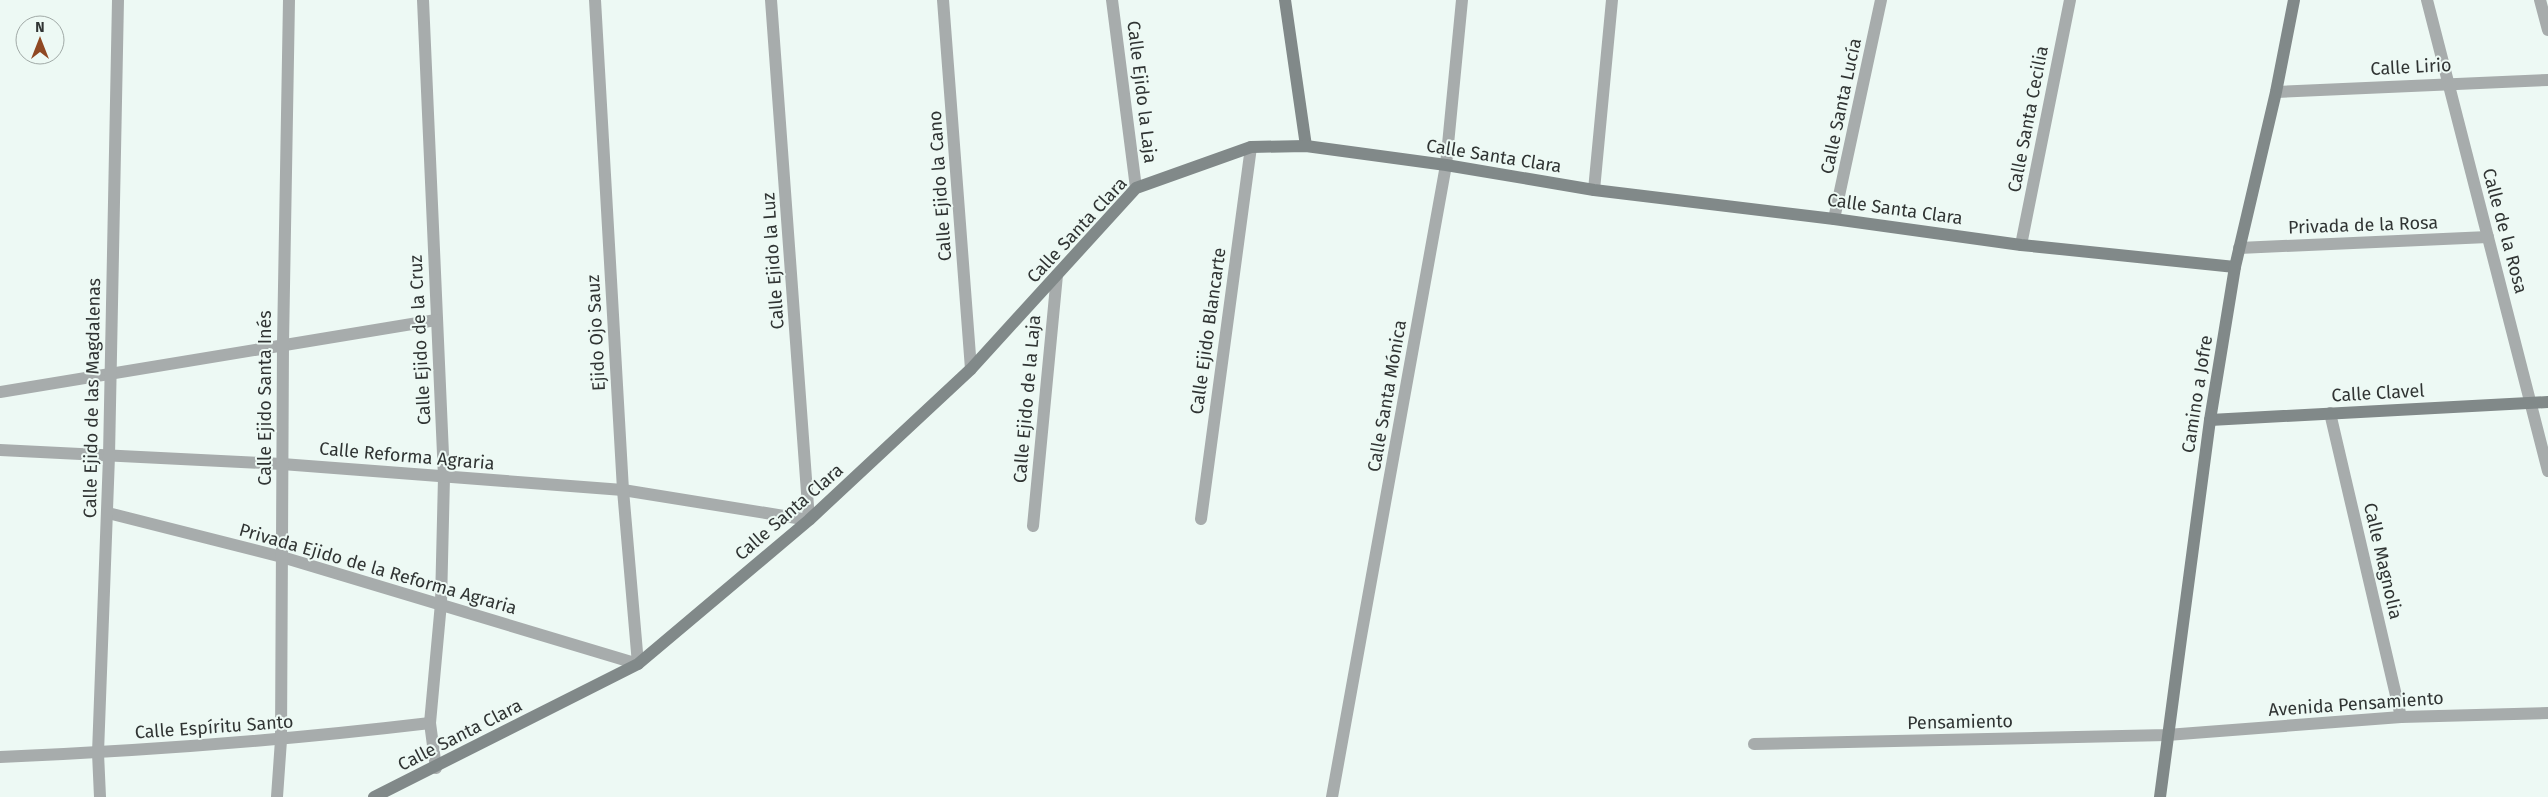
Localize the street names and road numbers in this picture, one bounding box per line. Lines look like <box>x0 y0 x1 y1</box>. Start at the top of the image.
street label: Calle Ejido la Laja <box>1122 20 1162 164</box>
street label: Calle Santa Lucía <box>1816 36 1866 176</box>
street label: Calle Santa Cecilia <box>2003 44 2053 194</box>
street label: Calle Lirio <box>2370 54 2452 80</box>
street label: Calle Ejido la Cano <box>924 110 956 262</box>
street label: Calle Santa Clara <box>1425 134 1563 178</box>
street label: Calle de la Rosa <box>2478 166 2532 296</box>
street label: Calle Santa Clara <box>1022 173 1132 287</box>
street label: Calle Santa Clara <box>1826 189 1964 229</box>
street label: Calle Ejido la Luz <box>757 192 789 330</box>
street label: Privada de la Rosa <box>2288 211 2438 239</box>
street label: Calle Ejido Blancarte <box>1185 246 1231 416</box>
street label: Calle Ejido de la Cruz <box>405 254 435 426</box>
street label: Ejido Ojo Sauz <box>582 274 610 392</box>
street label: Calle Ejido de las Magdalenas <box>79 278 105 518</box>
street label: Calle Ejido Santa Inés <box>254 310 276 486</box>
street label: Calle Ejido de la Laja <box>1009 314 1045 484</box>
street label: Calle Santa Mónica <box>1363 318 1411 474</box>
street label: Camino a Jofre <box>2177 334 2217 454</box>
street label: Calle Clavel <box>2331 380 2425 406</box>
street label: Calle Reforma Agraria <box>318 437 496 475</box>
street label: Calle Santa Clara <box>730 459 848 565</box>
street label: Calle Magnolia <box>2359 501 2407 621</box>
street label: Privada Ejido de la Reforma Agraria <box>237 519 519 619</box>
street label: Avenida Pensamiento <box>2268 687 2444 721</box>
street label: Calle Santa Clara <box>394 694 526 776</box>
street label: Calle Espíritu Santo <box>134 710 294 744</box>
street label: Pensamiento <box>1907 710 2013 734</box>

